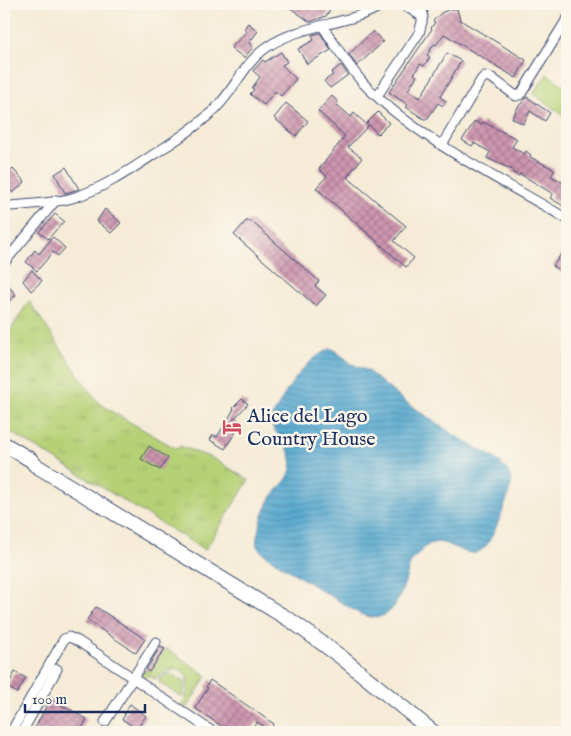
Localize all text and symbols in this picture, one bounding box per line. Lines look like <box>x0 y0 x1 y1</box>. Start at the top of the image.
place label: Alice del Lago Country House <box>246 404 376 452</box>
hotel icon: Alice del Lago Country House <box>221 416 243 438</box>
scale bar <box>25 681 145 713</box>
text: 100 m <box>32 690 68 709</box>

